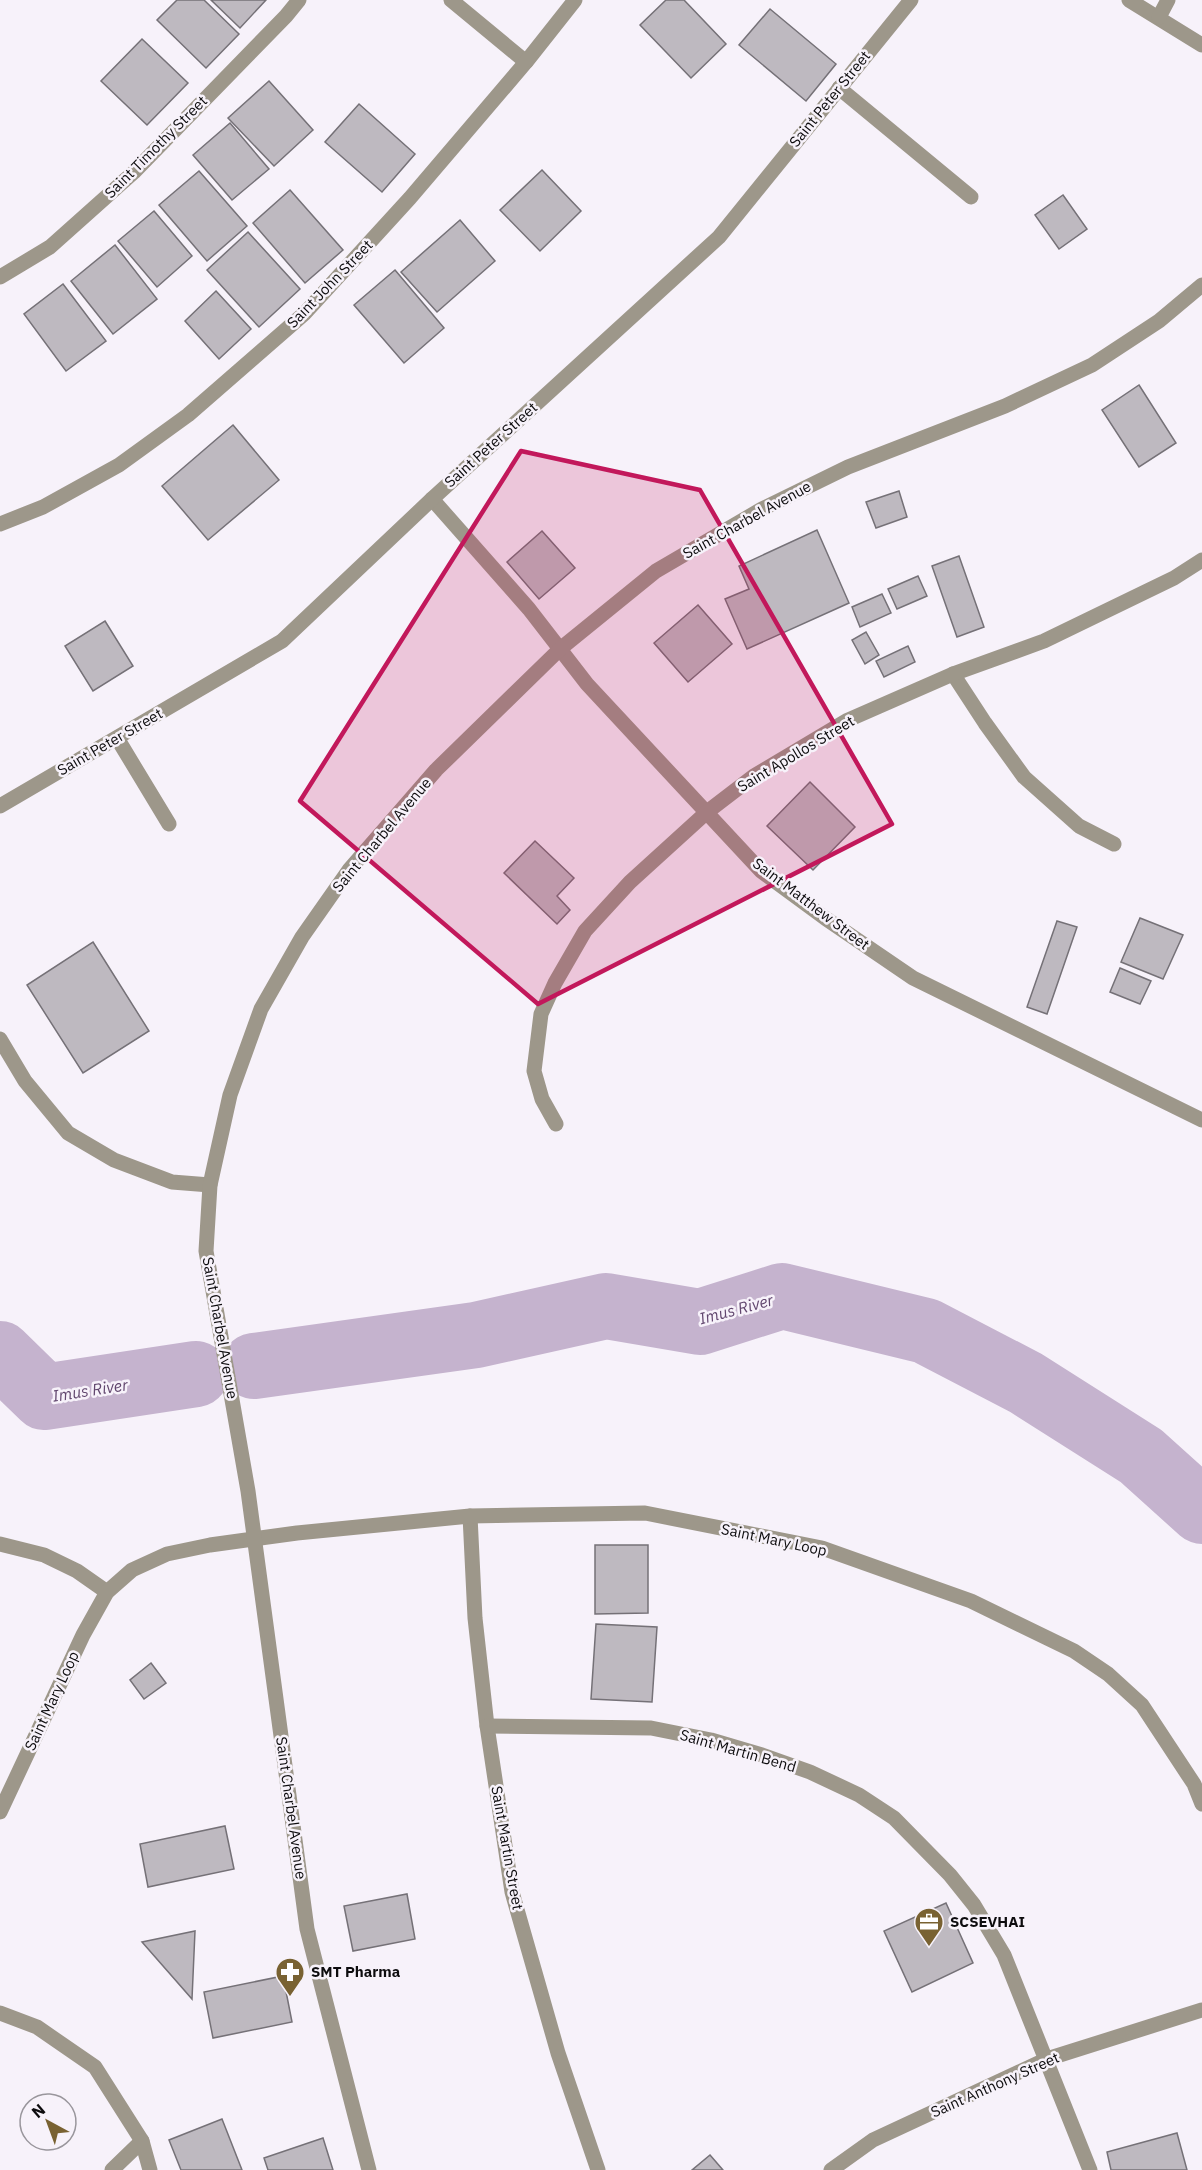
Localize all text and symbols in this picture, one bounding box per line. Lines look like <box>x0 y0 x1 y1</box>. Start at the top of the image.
street label: Saint Peter Street <box>785 47 874 151</box>
street label: Saint Timothy Street <box>100 91 211 202</box>
street label: Saint John Street <box>283 235 377 332</box>
street label: Saint Peter Street <box>440 398 541 491</box>
street label: Saint Charbel Avenue <box>679 476 814 563</box>
street label: Saint Peter Street <box>54 704 166 779</box>
street label: Saint Apollos Street <box>734 711 858 796</box>
street label: Saint Charbel Avenue <box>328 773 435 896</box>
street label: Saint Matthew Street <box>749 854 873 954</box>
street label: Saint Charbel Avenue <box>199 1255 242 1400</box>
water label: Imus River <box>697 1289 776 1328</box>
water label: Imus River <box>51 1374 130 1406</box>
street label: Saint Mary Loop <box>720 1519 829 1560</box>
street label: Saint Mary Loop <box>20 1648 83 1754</box>
street label: Saint Martin Bend <box>678 1725 798 1776</box>
street label: Saint Charbel Avenue <box>272 1735 311 1880</box>
street label: Saint Martin Street <box>487 1784 528 1911</box>
office icon: SCSEVHAI <box>913 1906 945 1948</box>
place label: SCSEVHAI <box>950 1912 1025 1931</box>
pharmacy icon: SMT Pharma <box>274 1956 306 1998</box>
place label: SMT Pharma <box>311 1962 401 1981</box>
street label: Saint Anthony Street <box>928 2048 1062 2121</box>
north arrow <box>18 2092 78 2152</box>
text: N <box>27 2099 49 2122</box>

